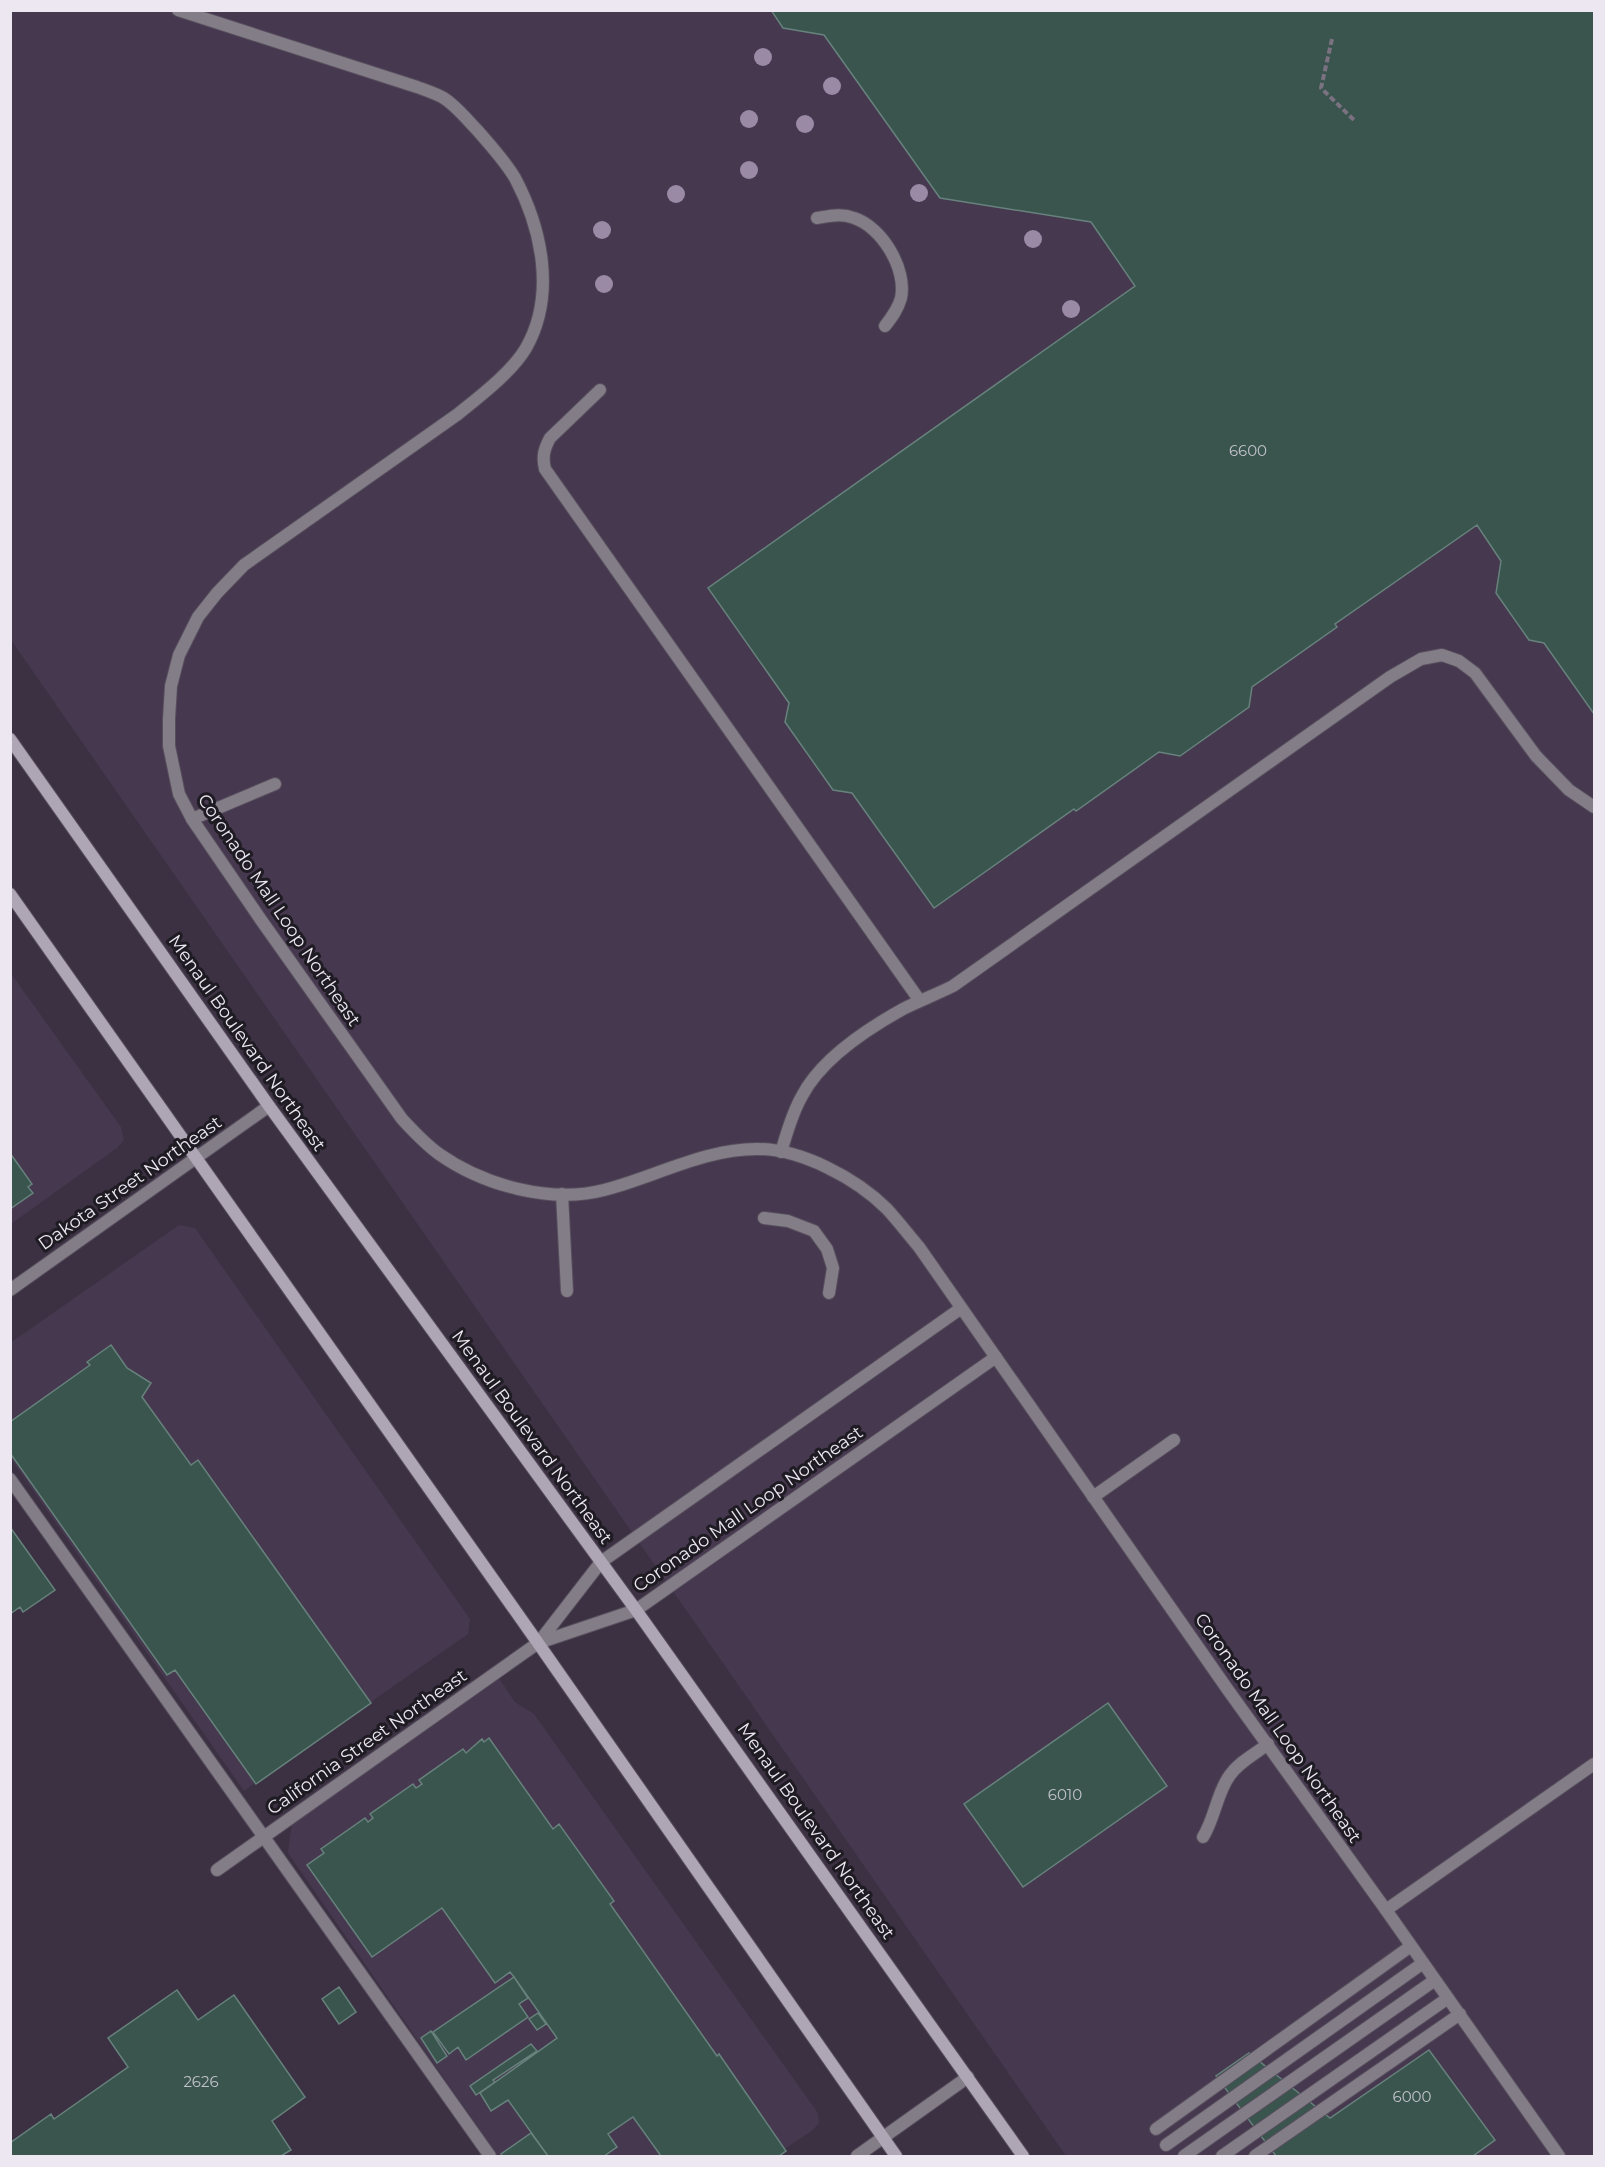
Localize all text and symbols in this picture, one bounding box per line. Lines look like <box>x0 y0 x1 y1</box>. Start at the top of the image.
house number: 6600 <box>1229 441 1267 460</box>
street label: Coronado Mall Loop Northeast <box>193 790 365 1030</box>
street label: Menaul Boulevard Northeast <box>164 931 330 1155</box>
street label: Dakota Street Northeast <box>34 1111 226 1255</box>
street label: Menaul Boulevard Northeast <box>447 1326 617 1548</box>
street label: Coronado Mall Loop Northeast <box>629 1421 867 1597</box>
street label: Coronado Mall Loop Northeast <box>1190 1609 1366 1847</box>
street label: California Street Northeast <box>263 1664 471 1820</box>
street label: Menaul Boulevard Northeast <box>733 1719 899 1943</box>
house number: 6010 <box>1048 1785 1082 1804</box>
house number: 2626 <box>183 2072 219 2091</box>
house number: 6000 <box>1393 2087 1432 2106</box>

